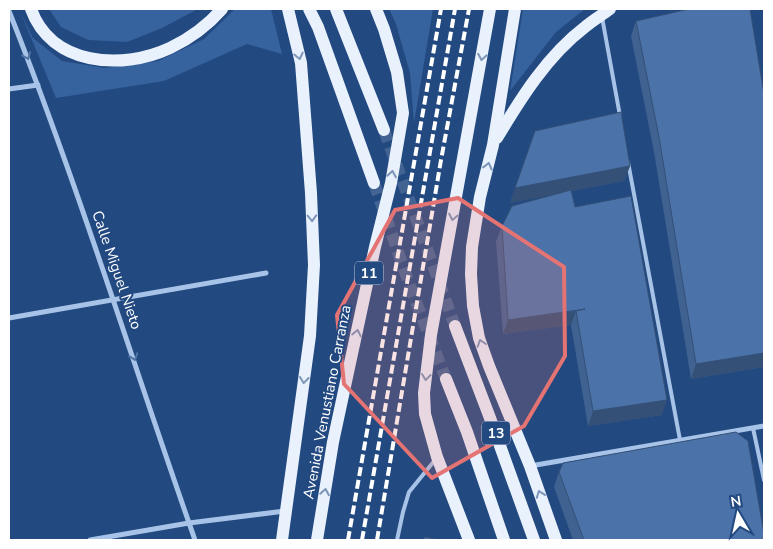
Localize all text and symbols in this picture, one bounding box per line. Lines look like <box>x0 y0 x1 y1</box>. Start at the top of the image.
one-way arrow <box>21 51 31 60</box>
one-way arrow <box>294 52 304 60</box>
one-way arrow <box>477 52 487 61</box>
one-way arrow <box>482 161 493 170</box>
one-way arrow <box>387 170 397 179</box>
street label: Calle Miguel Nieto <box>87 208 147 332</box>
one-way arrow <box>449 212 459 221</box>
one-way arrow <box>307 214 318 222</box>
road number: 11 <box>355 262 383 284</box>
street label: Avenida Venustiano Carranza <box>298 303 356 501</box>
one-way arrow <box>351 329 362 337</box>
one-way arrow <box>477 339 487 348</box>
one-way arrow <box>128 353 138 361</box>
one-way arrow <box>421 373 432 381</box>
one-way arrow <box>299 376 310 384</box>
road number: 13 <box>482 422 510 444</box>
one-way arrow <box>319 488 329 497</box>
north arrow <box>713 489 763 539</box>
one-way arrow <box>536 491 546 499</box>
text: N <box>729 491 743 512</box>

